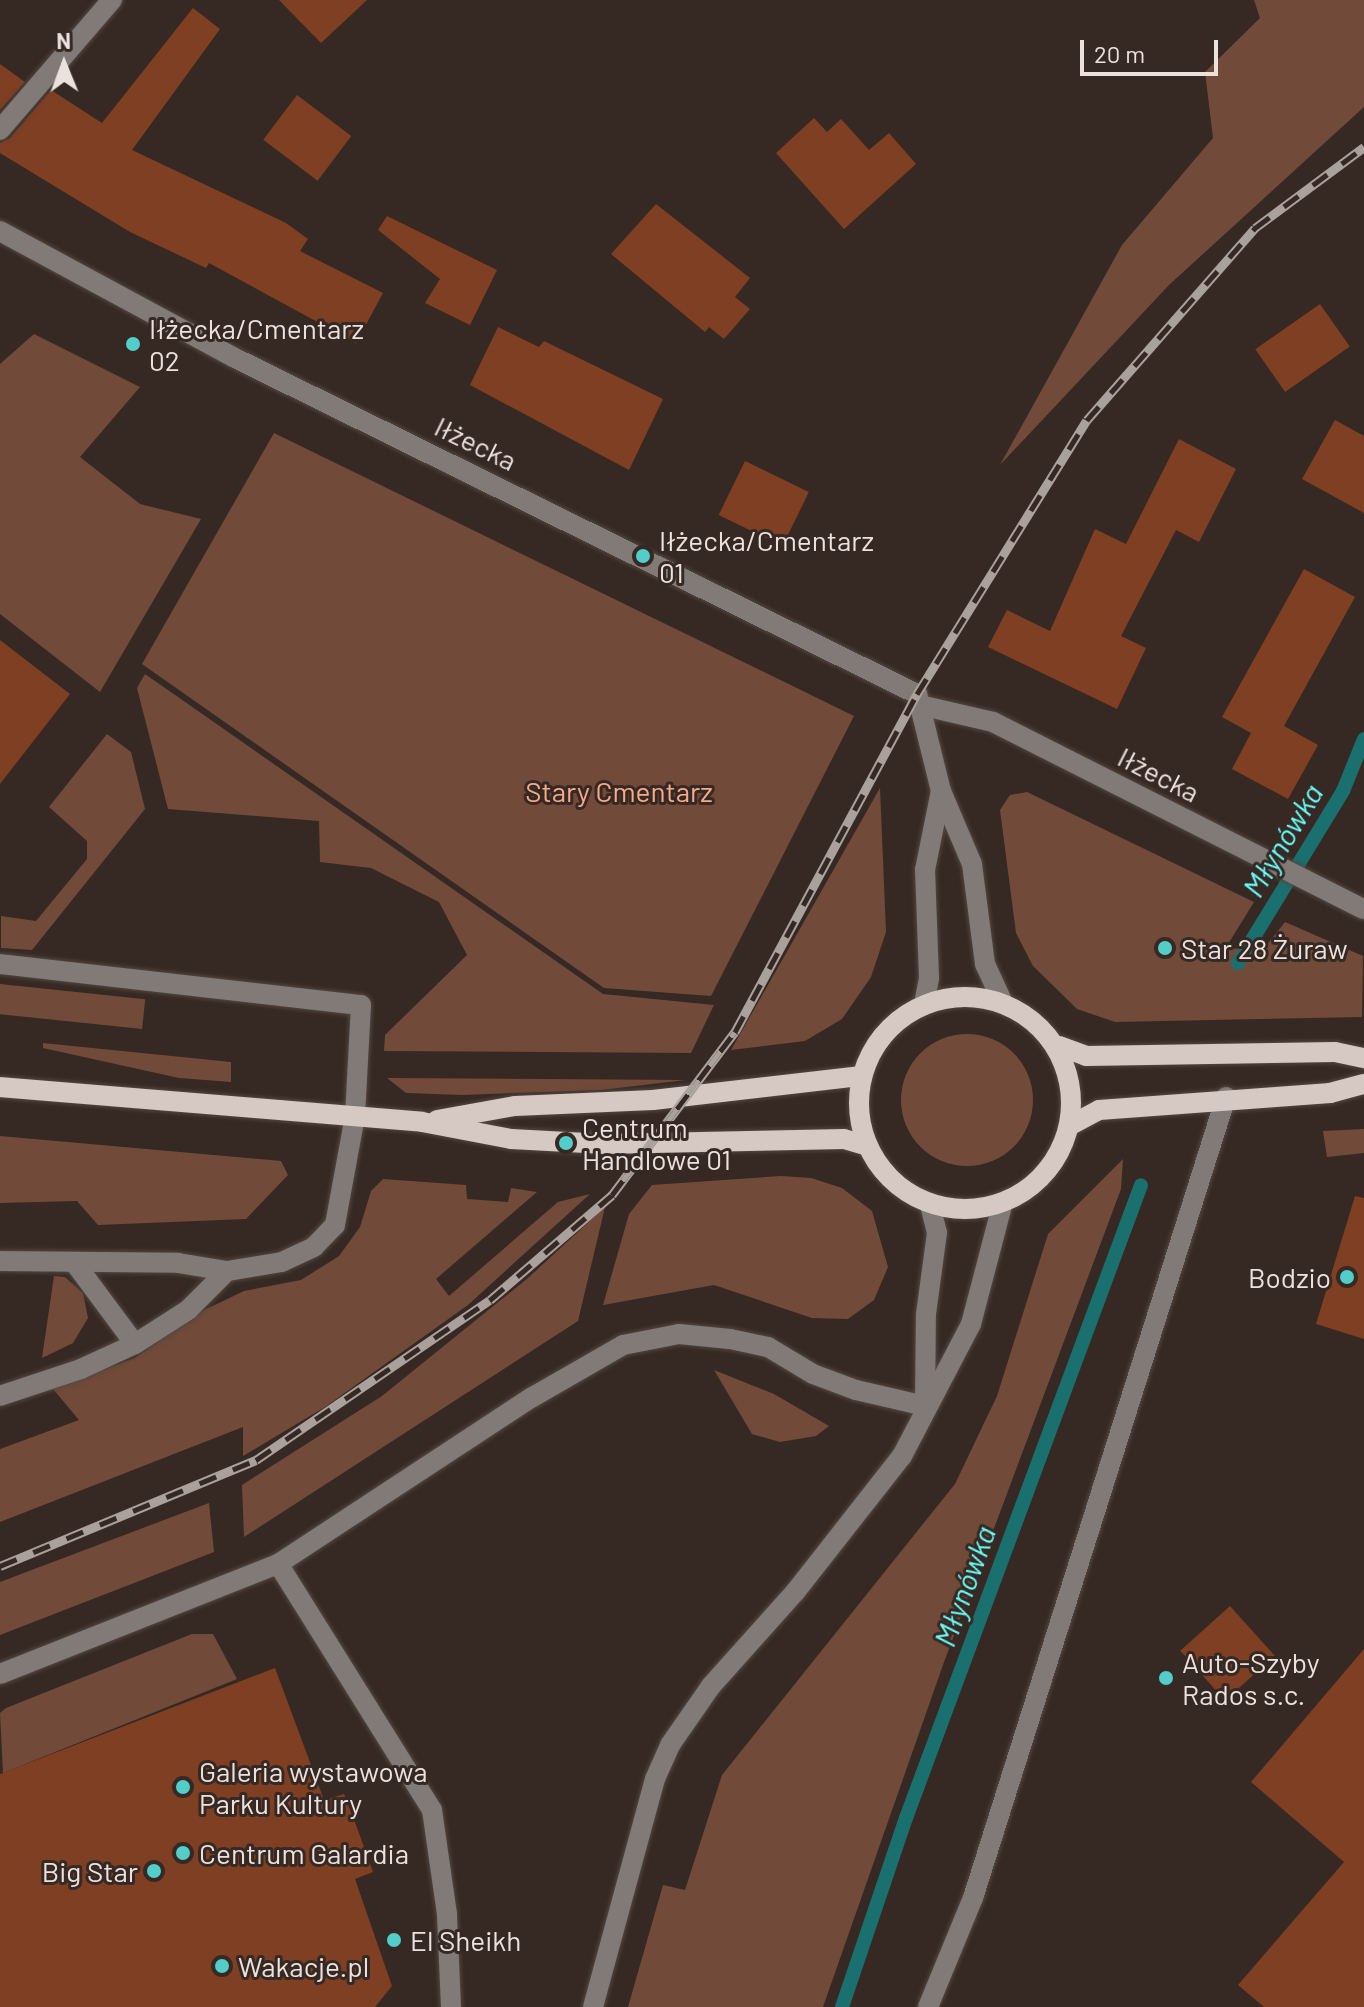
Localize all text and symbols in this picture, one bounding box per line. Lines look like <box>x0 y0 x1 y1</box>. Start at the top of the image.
north arrow <box>24 24 104 104</box>
scale bar <box>1084 24 1222 74</box>
text: N <box>56 27 71 53</box>
text: 20 m <box>1094 39 1145 68</box>
place label: Iłżecka/Cmentarz 02 <box>149 311 364 377</box>
marker: Iłżecka/Cmentarz 02 <box>124 335 142 353</box>
street label: Iłżecka <box>430 409 522 477</box>
place label: Iłżecka/Cmentarz 01 <box>659 523 874 589</box>
marker: Iłżecka/Cmentarz 01 <box>634 547 652 565</box>
street label: Iłżecka <box>1113 739 1205 809</box>
park label: Stary Cmentarz <box>525 774 713 808</box>
water label: Młynówka <box>1234 777 1330 903</box>
place label: Star 28 Żuraw <box>1181 931 1348 965</box>
marker: Star 28 Żuraw <box>1156 939 1174 957</box>
place label: Centrum Handlowe 01 <box>582 1110 731 1176</box>
marker: Centrum Handlowe 01 <box>557 1134 575 1152</box>
place label: Bodzio <box>1248 1260 1331 1294</box>
marker: Bodzio <box>1338 1268 1356 1286</box>
water label: Młynówka <box>926 1521 1002 1651</box>
place label: Auto-Szyby Rados s.c. <box>1182 1645 1320 1711</box>
marker: Auto-Szyby Rados s.c. <box>1157 1669 1175 1687</box>
place label: Galeria wystawowa Parku Kultury <box>199 1754 427 1820</box>
marker: Galeria wystawowa Parku Kultury <box>174 1778 192 1796</box>
place label: Centrum Galardia <box>199 1836 409 1870</box>
marker: Centrum Galardia <box>174 1844 192 1862</box>
place label: Big Star <box>42 1854 138 1888</box>
marker: Big Star <box>145 1862 163 1880</box>
place label: El Sheikh <box>410 1923 521 1957</box>
marker: El Sheikh <box>385 1931 403 1949</box>
place label: Wakacje.pl <box>238 1949 369 1983</box>
marker: Wakacje.pl <box>213 1957 231 1975</box>

